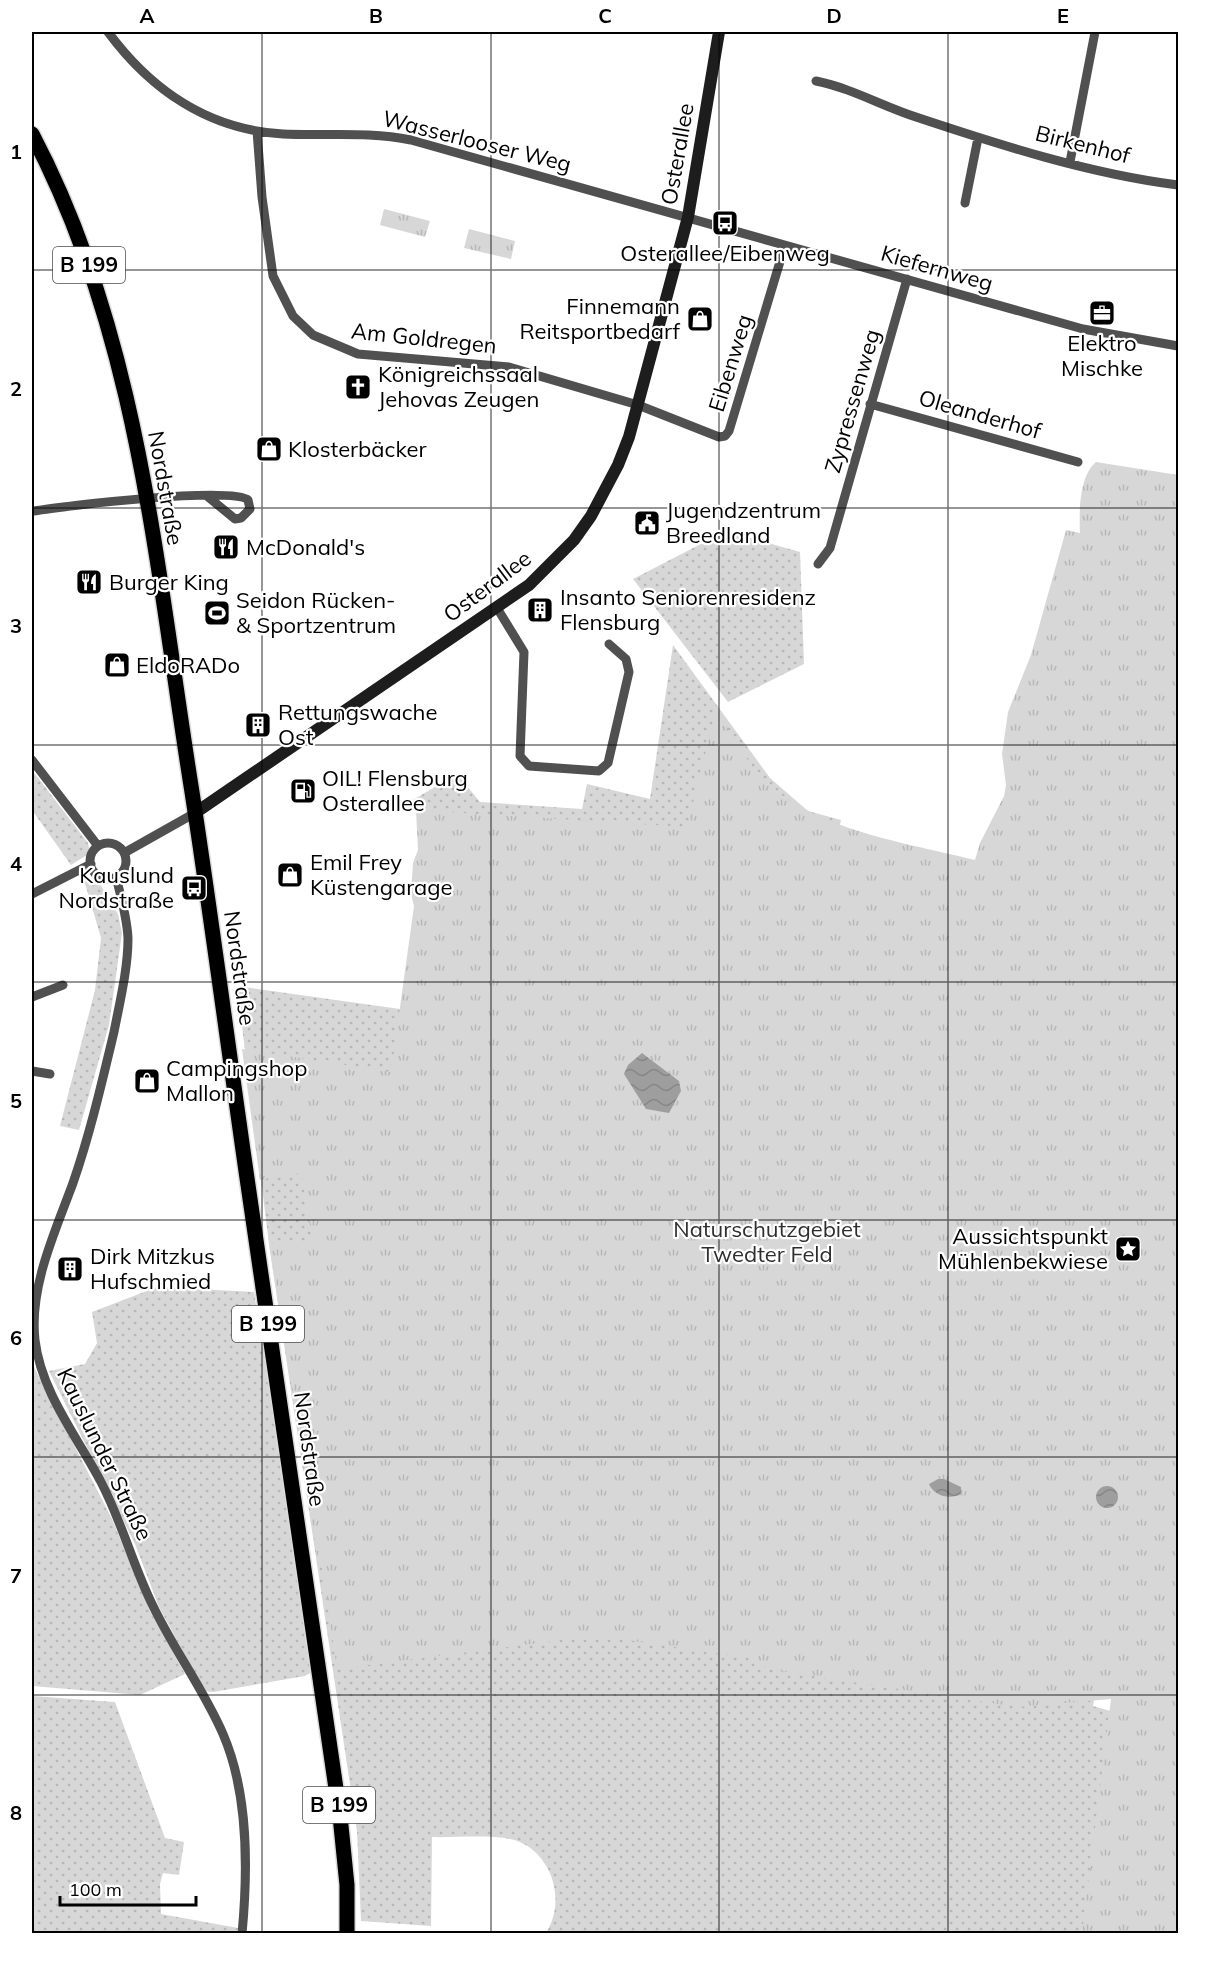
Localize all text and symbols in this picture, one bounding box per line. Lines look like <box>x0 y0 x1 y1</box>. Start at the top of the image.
text: A <box>140 3 155 28</box>
text: B <box>369 3 383 28</box>
text: C <box>598 3 612 28</box>
text: D <box>826 3 842 28</box>
text: E <box>1057 3 1069 28</box>
street label: Osterallee <box>654 101 700 207</box>
street label: Wasserlooser Weg <box>380 104 574 178</box>
street label: Birkenhof <box>1033 119 1134 169</box>
text: 1 <box>10 139 22 164</box>
bus stop icon: Osterallee/Eibenweg <box>710 208 740 238</box>
place label: Osterallee/Eibenweg <box>620 239 830 267</box>
street label: Kiefernweg <box>878 239 996 297</box>
road number: B 199 <box>53 247 125 283</box>
place label: Finnemann Reitsportbedarf <box>520 292 681 345</box>
office icon: Elektro Mischke <box>1087 298 1117 328</box>
shop icon: Finnemann Reitsportbedarf <box>685 304 715 334</box>
street label: Eibenweg <box>702 311 758 415</box>
street label: Am Goldregen <box>350 316 498 360</box>
street label: Zypressenweg <box>818 326 886 476</box>
place label: Elektro Mischke <box>1061 329 1143 382</box>
place label: Königreichssaal Jehovas Zeugen <box>378 360 539 413</box>
church icon: Königreichssaal Jehovas Zeugen <box>343 372 373 402</box>
text: 2 <box>10 376 22 401</box>
street label: Oleanderhof <box>915 383 1045 445</box>
street label: Nordstraße <box>142 429 190 547</box>
shop icon: Klosterbäcker <box>254 434 284 464</box>
place label: Klosterbäcker <box>288 435 426 463</box>
place label: Jugendzentrum Breedland <box>666 496 821 549</box>
public building icon: Jugendzentrum Breedland <box>632 508 662 538</box>
restaurant icon: McDonald's <box>211 532 241 562</box>
place label: McDonald's <box>246 533 365 561</box>
street label: Osterallee <box>438 544 536 628</box>
restaurant icon: Burger King <box>74 567 104 597</box>
place label: Burger King <box>109 568 229 596</box>
place label: Insanto Seniorenresidenz Flensburg <box>560 583 816 636</box>
place label: Seidon Rücken- & Sportzentrum <box>236 586 396 639</box>
building icon: Insanto Seniorenresidenz Flensburg <box>525 595 555 625</box>
sports icon: Seidon Rücken- & Sportzentrum <box>202 598 232 628</box>
text: 3 <box>10 613 22 638</box>
shop icon: EldoRADo <box>102 650 132 680</box>
place label: EldoRADo <box>136 651 240 679</box>
place label: Rettungswache Ost <box>278 698 437 751</box>
building icon: Rettungswache Ost <box>243 710 273 740</box>
place label: OIL! Flensburg Osterallee <box>322 764 468 817</box>
fuel station icon: OIL! Flensburg Osterallee <box>288 776 318 806</box>
place label: Emil Frey Küstengarage <box>310 848 452 901</box>
text: 4 <box>10 851 22 876</box>
shop icon: Emil Frey Küstengarage <box>275 860 305 890</box>
place label: Kauslund Nordstraße <box>58 861 174 914</box>
bus stop icon: Kauslund Nordstraße <box>179 873 209 903</box>
street label: Nordstraße <box>218 909 262 1027</box>
place label: Campingshop Mallon <box>166 1054 307 1107</box>
shop icon: Campingshop Mallon <box>132 1066 162 1096</box>
text: 5 <box>10 1088 22 1113</box>
park label: Naturschutzgebiet Twedter Feld <box>673 1215 861 1268</box>
place label: Aussichtspunkt Mühlenbekwiese <box>938 1222 1108 1275</box>
place icon: Aussichtspunkt Mühlenbekwiese <box>1113 1234 1143 1264</box>
place label: Dirk Mitzkus Hufschmied <box>90 1242 215 1295</box>
building icon: Dirk Mitzkus Hufschmied <box>55 1254 85 1284</box>
road number: B 199 <box>232 1306 304 1342</box>
text: 6 <box>10 1325 22 1350</box>
street label: Kauslunder Straße <box>51 1363 159 1545</box>
street label: Nordstraße <box>288 1390 332 1508</box>
text: 7 <box>10 1563 22 1588</box>
road number: B 199 <box>303 1787 375 1823</box>
text: 8 <box>10 1800 22 1825</box>
scale bar <box>60 1869 196 1907</box>
text: 100 m <box>69 1878 122 1901</box>

